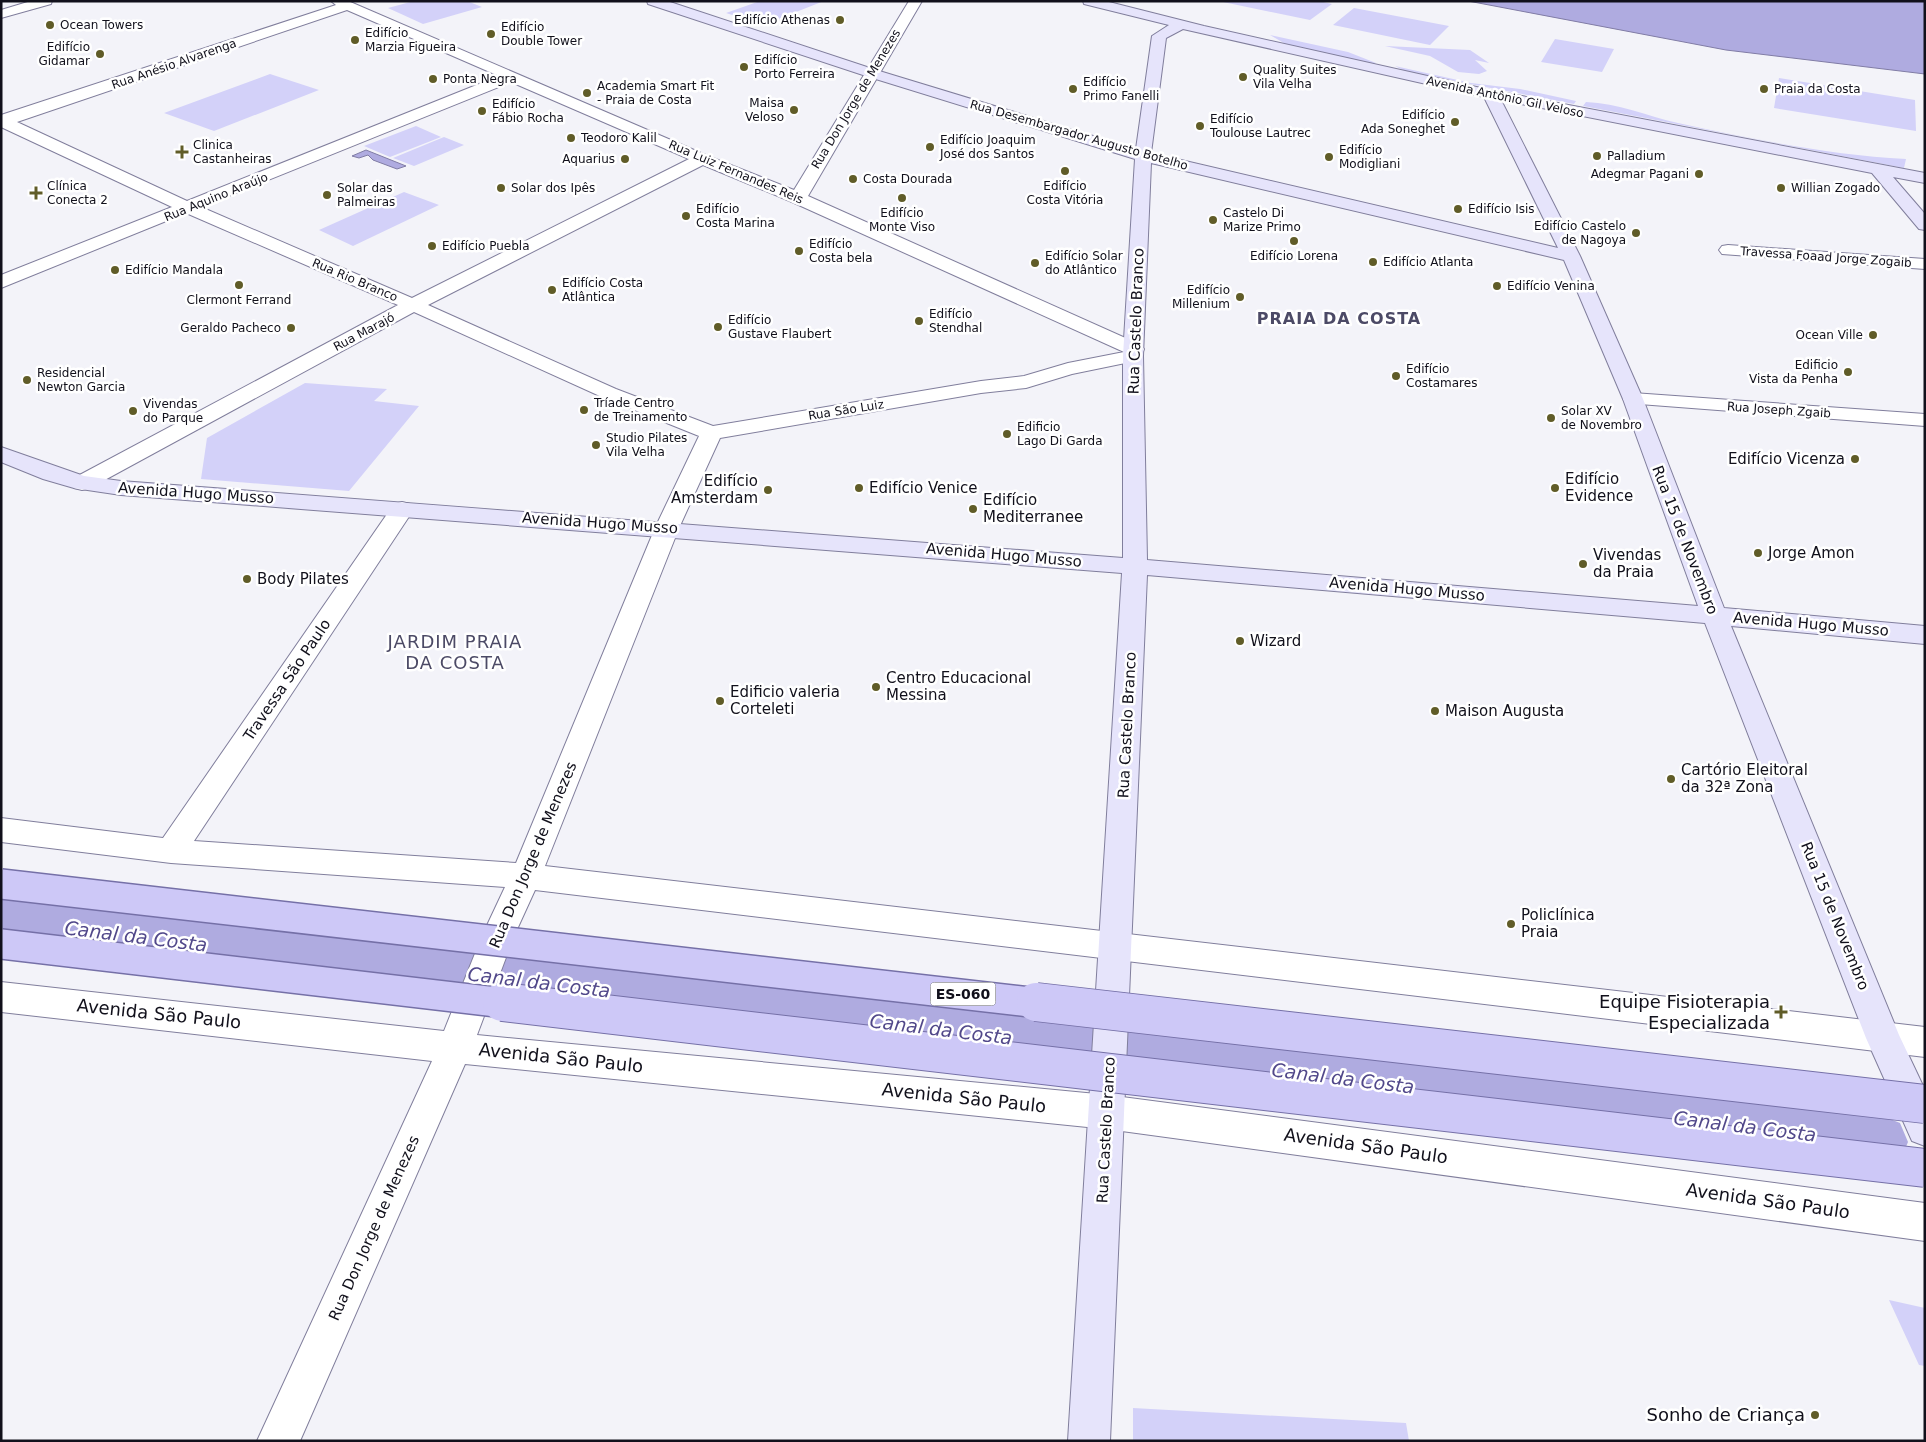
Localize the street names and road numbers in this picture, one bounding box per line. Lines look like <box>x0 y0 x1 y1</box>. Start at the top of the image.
street label: Rua Don Jorge de Menezes <box>809 27 903 171</box>
street label: Rua Anésio Alvarenga <box>110 36 238 92</box>
street label: Avenida Antônio Gil Veloso <box>1425 73 1585 121</box>
street label: Rua Desembargador Augusto Botelho <box>968 97 1190 173</box>
street label: Rua Luiz Fernandes Reis <box>667 137 805 207</box>
street label: Rua Aquino Araújo <box>162 170 270 224</box>
street label: Travessa Foaad Jorge Zogaib <box>1739 244 1912 270</box>
street label: Rua Castelo Branco <box>1124 247 1148 395</box>
street label: Rua Rio Branco <box>310 256 400 304</box>
street label: Rua Marajó <box>331 310 397 354</box>
street label: Rua São Luiz <box>807 397 885 423</box>
street label: Rua Joseph Zgaib <box>1726 399 1832 421</box>
street label: Rua 15 de Novembro <box>1648 463 1722 617</box>
street label: Avenida Hugo Musso <box>117 479 275 507</box>
street label: Avenida Hugo Musso <box>521 509 679 537</box>
street label: Avenida Hugo Musso <box>925 539 1083 571</box>
street label: Avenida Hugo Musso <box>1328 573 1486 605</box>
street label: Avenida Hugo Musso <box>1732 608 1890 640</box>
street label: Travessa São Paulo <box>239 616 334 745</box>
street label: Rua Castelo Branco <box>1114 651 1140 799</box>
street label: Rua Don Jorge de Menezes <box>486 759 581 951</box>
street label: Rua 15 de Novembro <box>1797 839 1873 993</box>
road number: ES-060 <box>930 982 996 1006</box>
street label: Avenida São Paulo <box>76 994 242 1033</box>
street label: Avenida São Paulo <box>478 1038 644 1077</box>
street label: Rua Castelo Branco <box>1093 1056 1119 1204</box>
street label: Avenida São Paulo <box>881 1078 1047 1117</box>
street label: Avenida São Paulo <box>1283 1124 1449 1167</box>
street label: Rua Don Jorge de Menezes <box>325 1133 423 1323</box>
street label: Avenida São Paulo <box>1685 1179 1851 1222</box>

